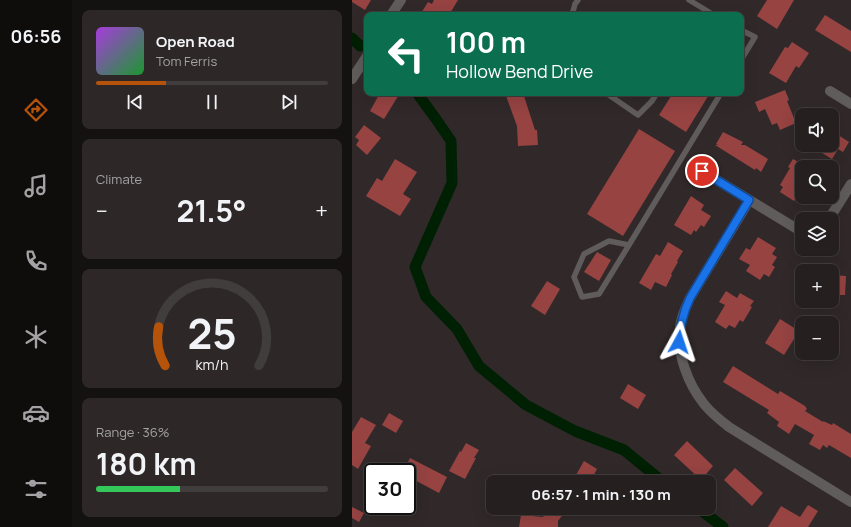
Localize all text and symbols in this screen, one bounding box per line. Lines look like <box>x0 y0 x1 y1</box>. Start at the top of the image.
text: 100 m <box>446 23 526 61</box>
text: 06:56 <box>11 24 61 48</box>
icon: left <box>380 28 432 80</box>
text: Open Road <box>156 31 235 52</box>
text: Tom Ferris <box>156 52 217 70</box>
text: Hollow Bend Drive <box>446 59 593 83</box>
icon: previous <box>124 91 146 113</box>
icon: pause <box>201 91 223 113</box>
icon: next <box>278 91 300 113</box>
icon: directions <box>22 96 50 124</box>
map controls <box>795 108 839 360</box>
button: sound <box>795 108 839 152</box>
pin <box>685 154 719 188</box>
icon: arrive <box>691 160 713 182</box>
button: search <box>795 160 839 204</box>
text: Climate <box>96 170 142 188</box>
icon: music <box>22 172 50 200</box>
text: 21.5° <box>177 190 247 231</box>
text: − <box>96 196 108 226</box>
text: + <box>315 196 328 226</box>
button: layers <box>795 212 839 256</box>
icon: phone <box>22 247 50 275</box>
button: + <box>795 264 839 308</box>
text: 25 <box>187 305 237 361</box>
button: − <box>795 316 839 360</box>
position arrow <box>658 321 700 363</box>
icon: climate <box>22 323 50 351</box>
text: km/h <box>195 355 229 374</box>
icon: car <box>22 399 50 427</box>
text: Range · 36% <box>96 423 170 441</box>
text: 180 km <box>96 443 196 484</box>
speed limit sign: 30 <box>364 463 416 515</box>
icon: filters <box>22 475 50 503</box>
text: 06:57 · 1 min · 130 m <box>531 484 671 505</box>

